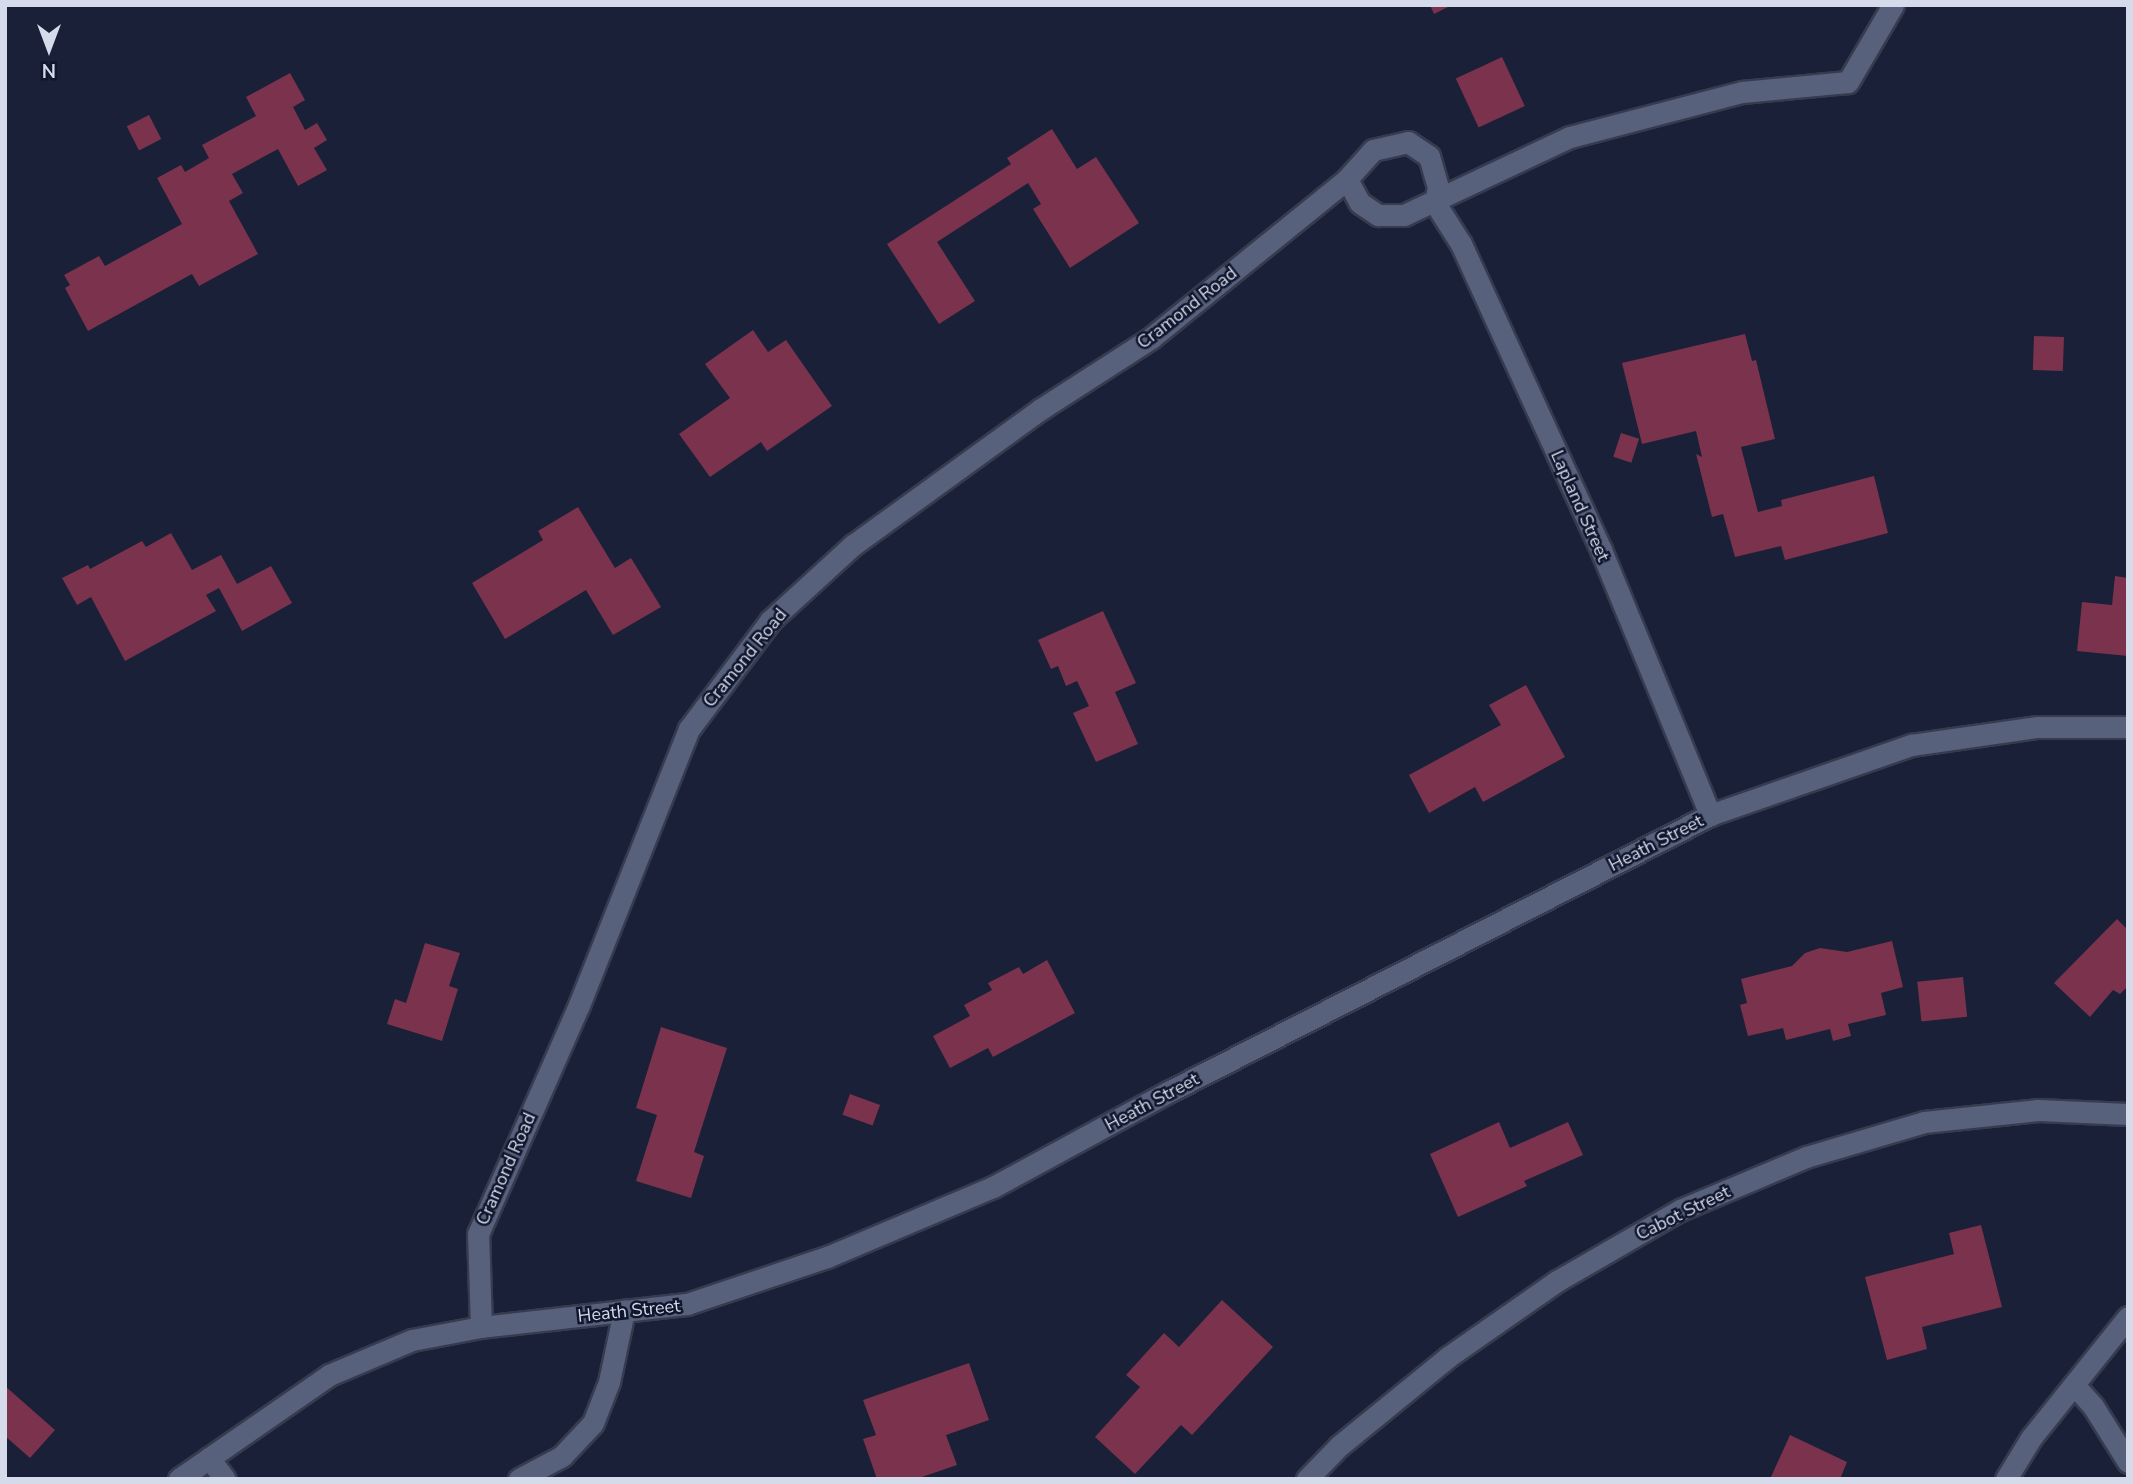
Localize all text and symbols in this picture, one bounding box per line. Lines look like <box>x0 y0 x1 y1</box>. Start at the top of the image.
north arrow <box>14 14 84 84</box>
text: N <box>42 57 56 83</box>
street label: Cramond Road <box>1133 262 1241 354</box>
street label: Lapland Street <box>1546 447 1614 565</box>
street label: Cramond Road <box>699 604 791 712</box>
street label: Heath Street <box>1605 810 1707 876</box>
street label: Heath Street <box>1101 1068 1203 1136</box>
street label: Cramond Road <box>472 1109 540 1229</box>
street label: Cabot Street <box>1633 1181 1733 1245</box>
street label: Heath Street <box>577 1295 681 1327</box>

